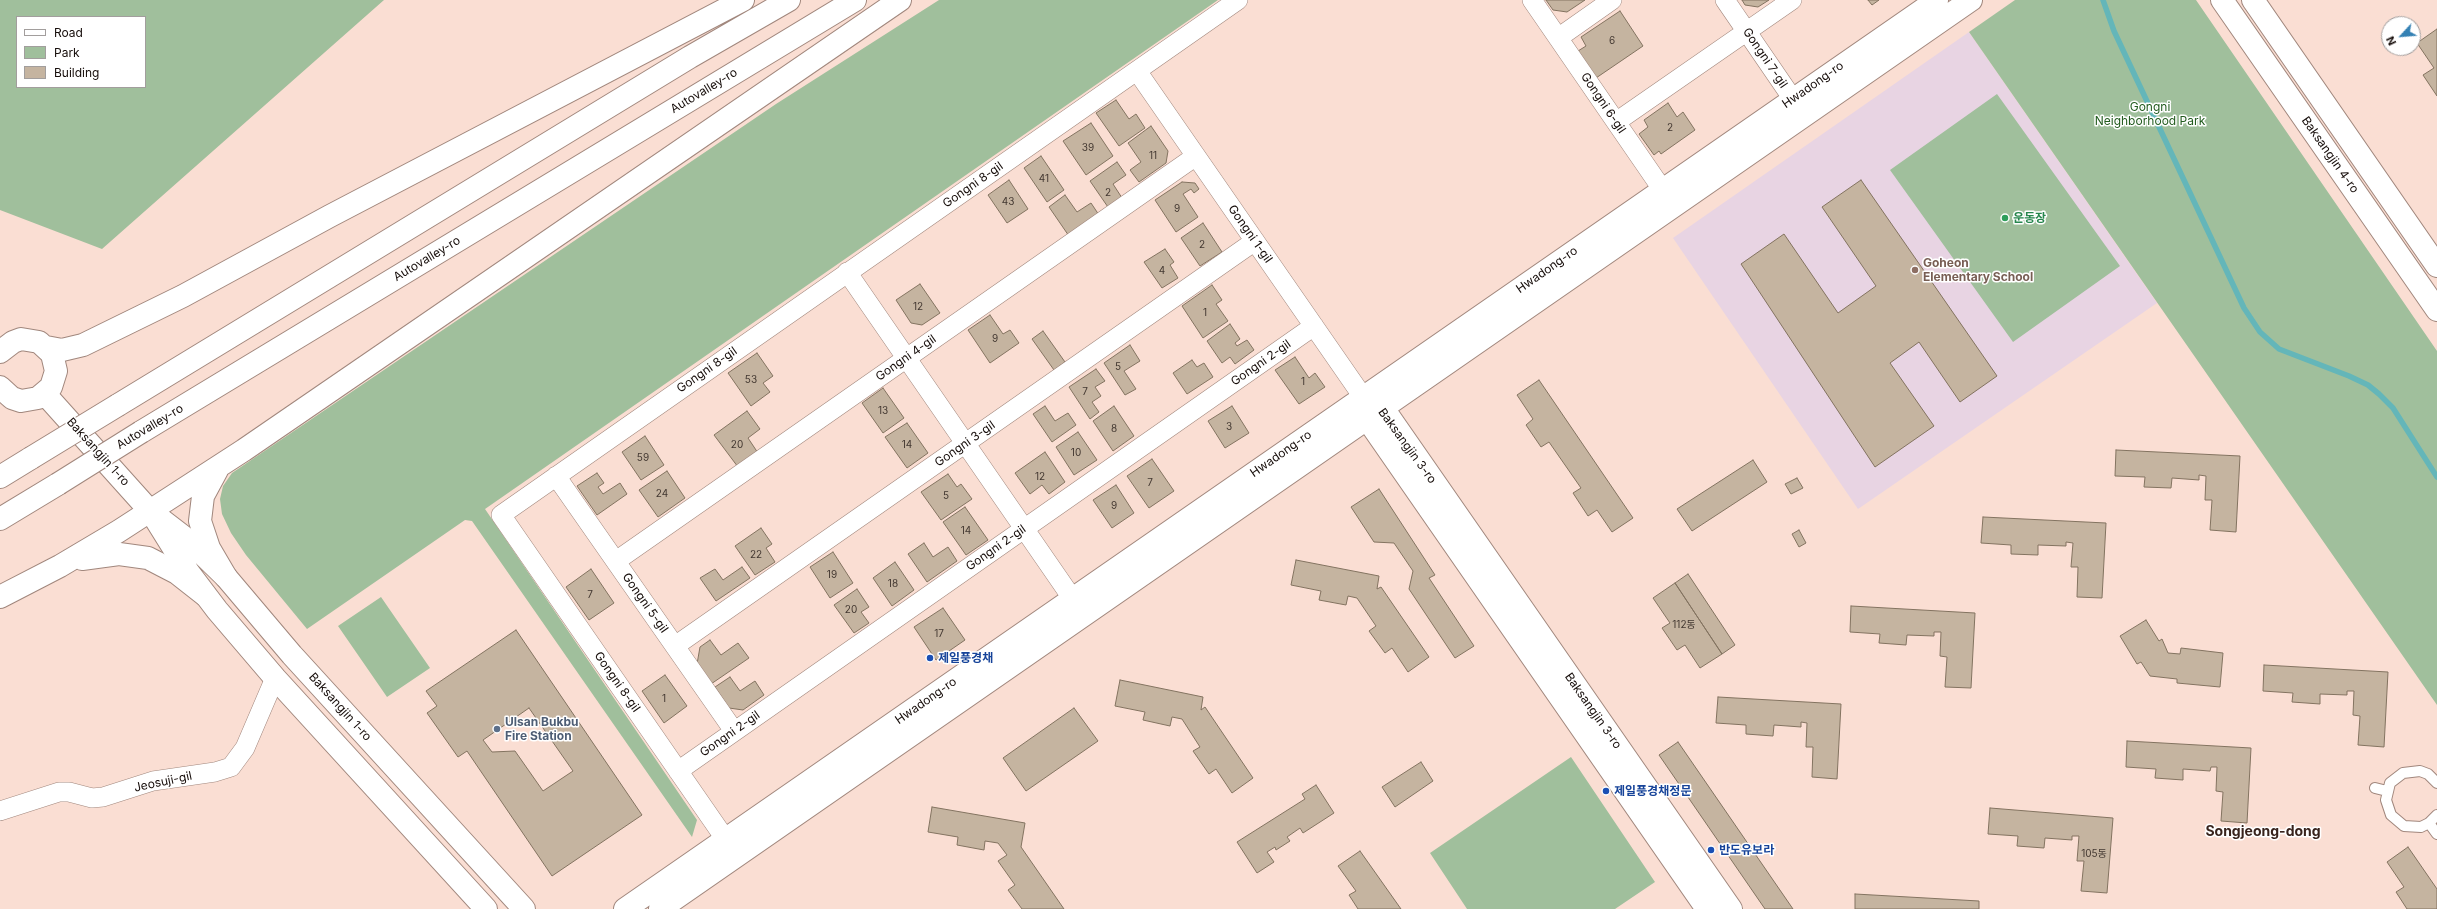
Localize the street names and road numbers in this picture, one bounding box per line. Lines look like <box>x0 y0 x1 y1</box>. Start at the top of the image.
street label: Gongni 7-gil <box>1740 25 1790 91</box>
street label: Hwadong-ro <box>1780 59 1846 111</box>
street label: Autovalley-ro <box>668 65 740 117</box>
street label: Gongni 6-gil <box>1577 70 1629 136</box>
street label: Baksangjin 4-ro <box>2298 114 2362 196</box>
street label: Gongni 8-gil <box>940 159 1006 211</box>
street label: Gongni 1-gil <box>1225 202 1275 266</box>
street label: Autovalley-ro <box>391 233 463 285</box>
street label: Hwadong-ro <box>1514 244 1580 296</box>
street label: Gongni 4-gil <box>873 332 939 384</box>
street label: Gongni 2-gil <box>1228 337 1294 389</box>
street label: Gongni 8-gil <box>674 344 740 396</box>
street label: Autovalley-ro <box>114 401 186 453</box>
street label: Baksangjin 3-ro <box>1375 406 1439 486</box>
street label: Baksangjin 1-ro <box>64 415 132 489</box>
street label: Gongni 3-gil <box>932 418 998 470</box>
street label: Hwadong-ro <box>1248 428 1314 480</box>
street label: Gongni 2-gil <box>963 522 1029 574</box>
street label: Gongni 5-gil <box>619 570 671 636</box>
street label: Gongni 8-gil <box>591 649 643 715</box>
street label: Baksangjin 1-ro <box>306 670 374 744</box>
street label: Baksangjin 3-ro <box>1561 670 1625 752</box>
street label: Hwadong-ro <box>893 675 959 727</box>
street label: Gongni 2-gil <box>697 708 763 760</box>
street label: Jeosuji-gil <box>133 769 193 795</box>

